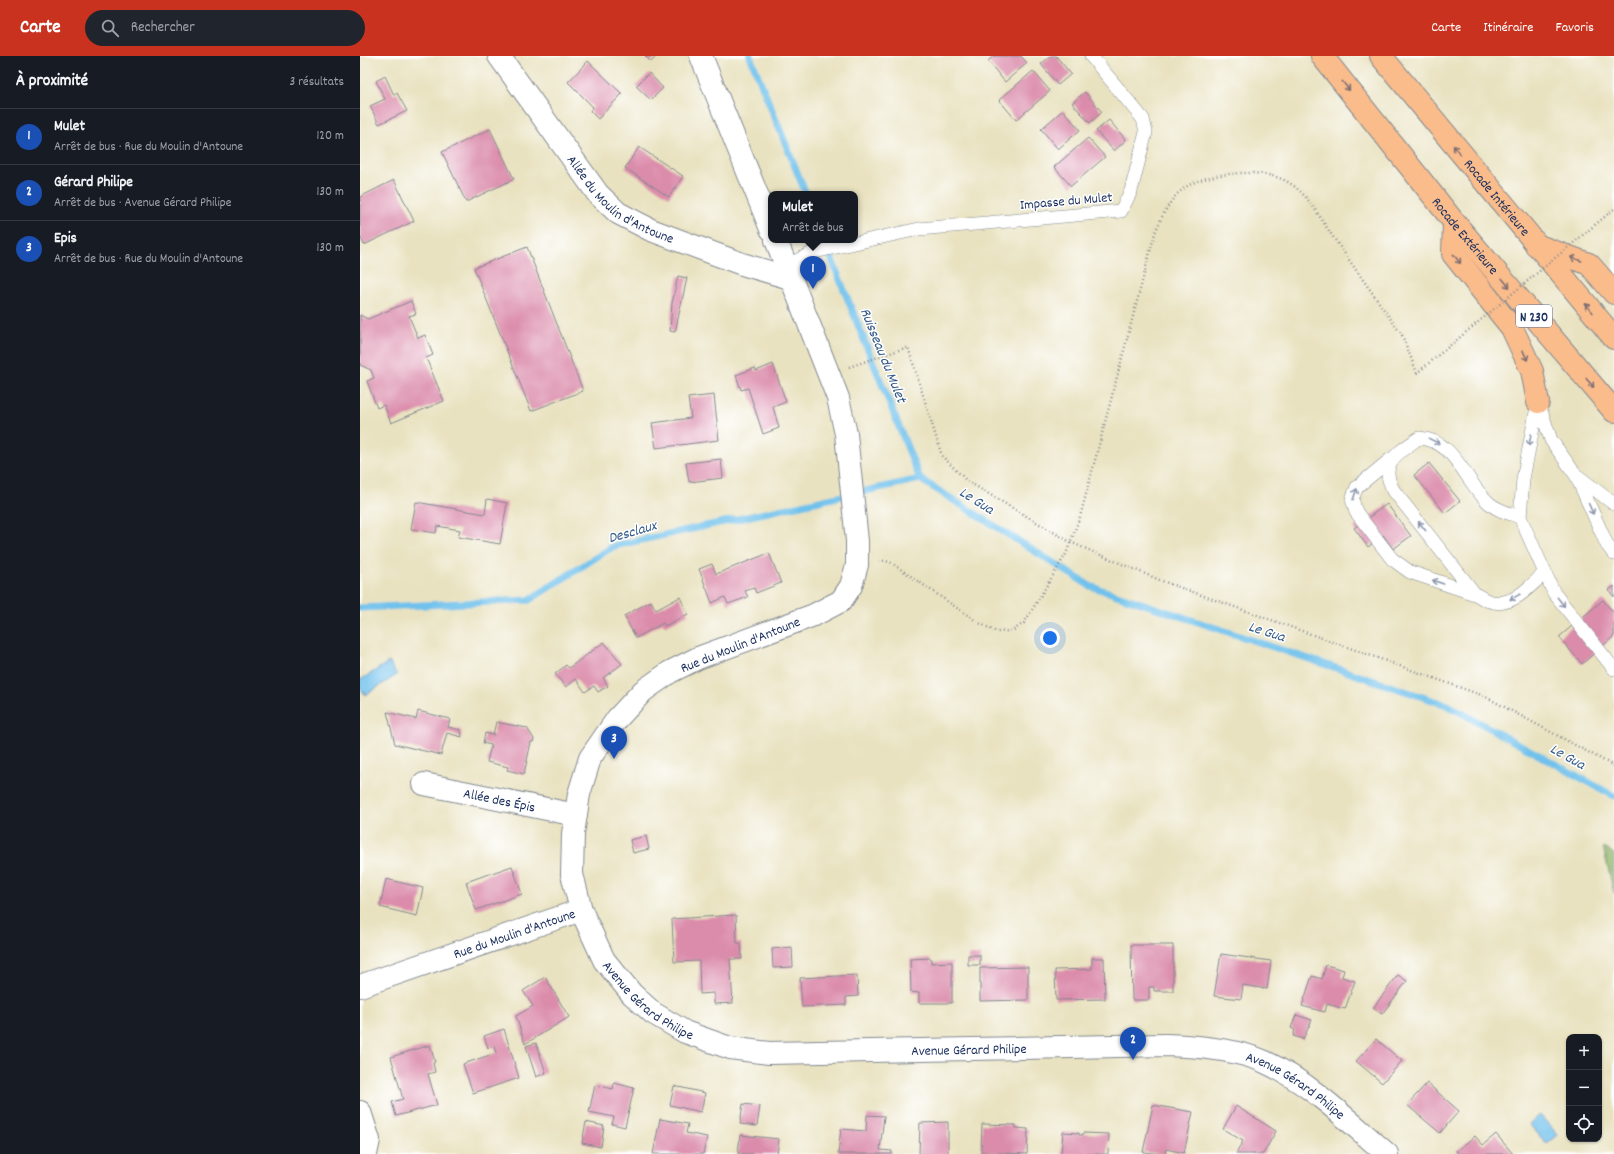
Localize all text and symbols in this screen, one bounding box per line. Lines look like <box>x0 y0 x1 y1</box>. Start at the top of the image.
search box <box>85 10 365 46</box>
text: Carte <box>20 15 61 42</box>
icon: search <box>99 17 121 39</box>
text: Rechercher <box>131 17 195 39</box>
text: Carte <box>1431 18 1461 38</box>
text: Itinéraire <box>1483 18 1533 38</box>
text: Favoris <box>1555 18 1594 38</box>
text: À proximité <box>16 70 88 94</box>
text: 3 résultats <box>289 73 344 92</box>
one-way arrow <box>1342 81 1350 92</box>
text: Mulet <box>54 116 85 138</box>
text: 1 <box>28 127 30 146</box>
text: 120 m <box>316 127 344 146</box>
text: Arrêt de bus · Rue du Moulin d'Antoune <box>54 138 243 157</box>
one-way arrow <box>1453 144 1462 155</box>
street label: Allée du Moulin d'Antoune <box>561 152 676 250</box>
street label: Rocade Intérieure <box>1458 156 1534 241</box>
text: Gérard Philipe <box>54 172 133 194</box>
text: 2 <box>26 183 32 202</box>
text: 130 m <box>316 183 344 202</box>
street label: Impasse du Mulet <box>1019 188 1113 216</box>
popup <box>768 191 858 243</box>
text: Arrêt de bus · Avenue Gérard Philipe <box>54 194 232 213</box>
street label: Rocade Extérieure <box>1426 194 1502 280</box>
text: Mulet <box>782 197 813 219</box>
text: Arrêt de bus <box>782 219 844 238</box>
text: Epis <box>54 228 77 250</box>
text: 3 <box>26 239 32 258</box>
text: 130 m <box>316 239 344 258</box>
text: Arrêt de bus · Rue du Moulin d'Antoune <box>54 250 243 269</box>
one-way arrow <box>1453 254 1462 265</box>
one-way arrow <box>1569 255 1582 262</box>
pin: 1 <box>800 256 826 289</box>
one-way arrow <box>1502 278 1511 289</box>
one-way arrow <box>1584 303 1593 314</box>
water label: Ruisseau du Mulet <box>853 305 912 408</box>
road number: N 230 <box>1516 305 1552 327</box>
one-way arrow <box>1522 348 1529 360</box>
one-way arrow <box>1585 378 1594 388</box>
one-way arrow <box>1526 433 1534 446</box>
one-way arrow <box>1428 438 1440 445</box>
water label: Le Gua <box>954 482 998 521</box>
one-way arrow <box>1351 489 1359 501</box>
one-way arrow <box>1588 503 1595 515</box>
water label: Desclaux <box>606 515 661 550</box>
one-way arrow <box>1417 520 1426 531</box>
one-way arrow <box>1432 578 1445 585</box>
one-way arrow <box>1509 594 1521 602</box>
one-way arrow <box>1557 596 1565 607</box>
street label: Rue du Moulin d'Antoune <box>678 613 804 679</box>
water label: Le Gua <box>1245 617 1288 649</box>
your location <box>1040 628 1060 648</box>
pin: 3 <box>601 726 627 759</box>
water label: Le Gua <box>1545 739 1589 777</box>
street label: Allée des Épis <box>461 784 537 818</box>
street label: Rue du Moulin d'Antoune <box>451 905 578 965</box>
street label: Avenue Gérard Philipe <box>597 957 696 1046</box>
pin: 2 <box>1120 1027 1146 1060</box>
map controls <box>1566 1034 1602 1142</box>
button: + <box>1566 1034 1602 1070</box>
street label: Avenue Gérard Philipe <box>911 1040 1027 1062</box>
street label: Avenue Gérard Philipe <box>1243 1048 1349 1125</box>
button: − <box>1566 1070 1602 1106</box>
button: locate <box>1566 1106 1602 1142</box>

